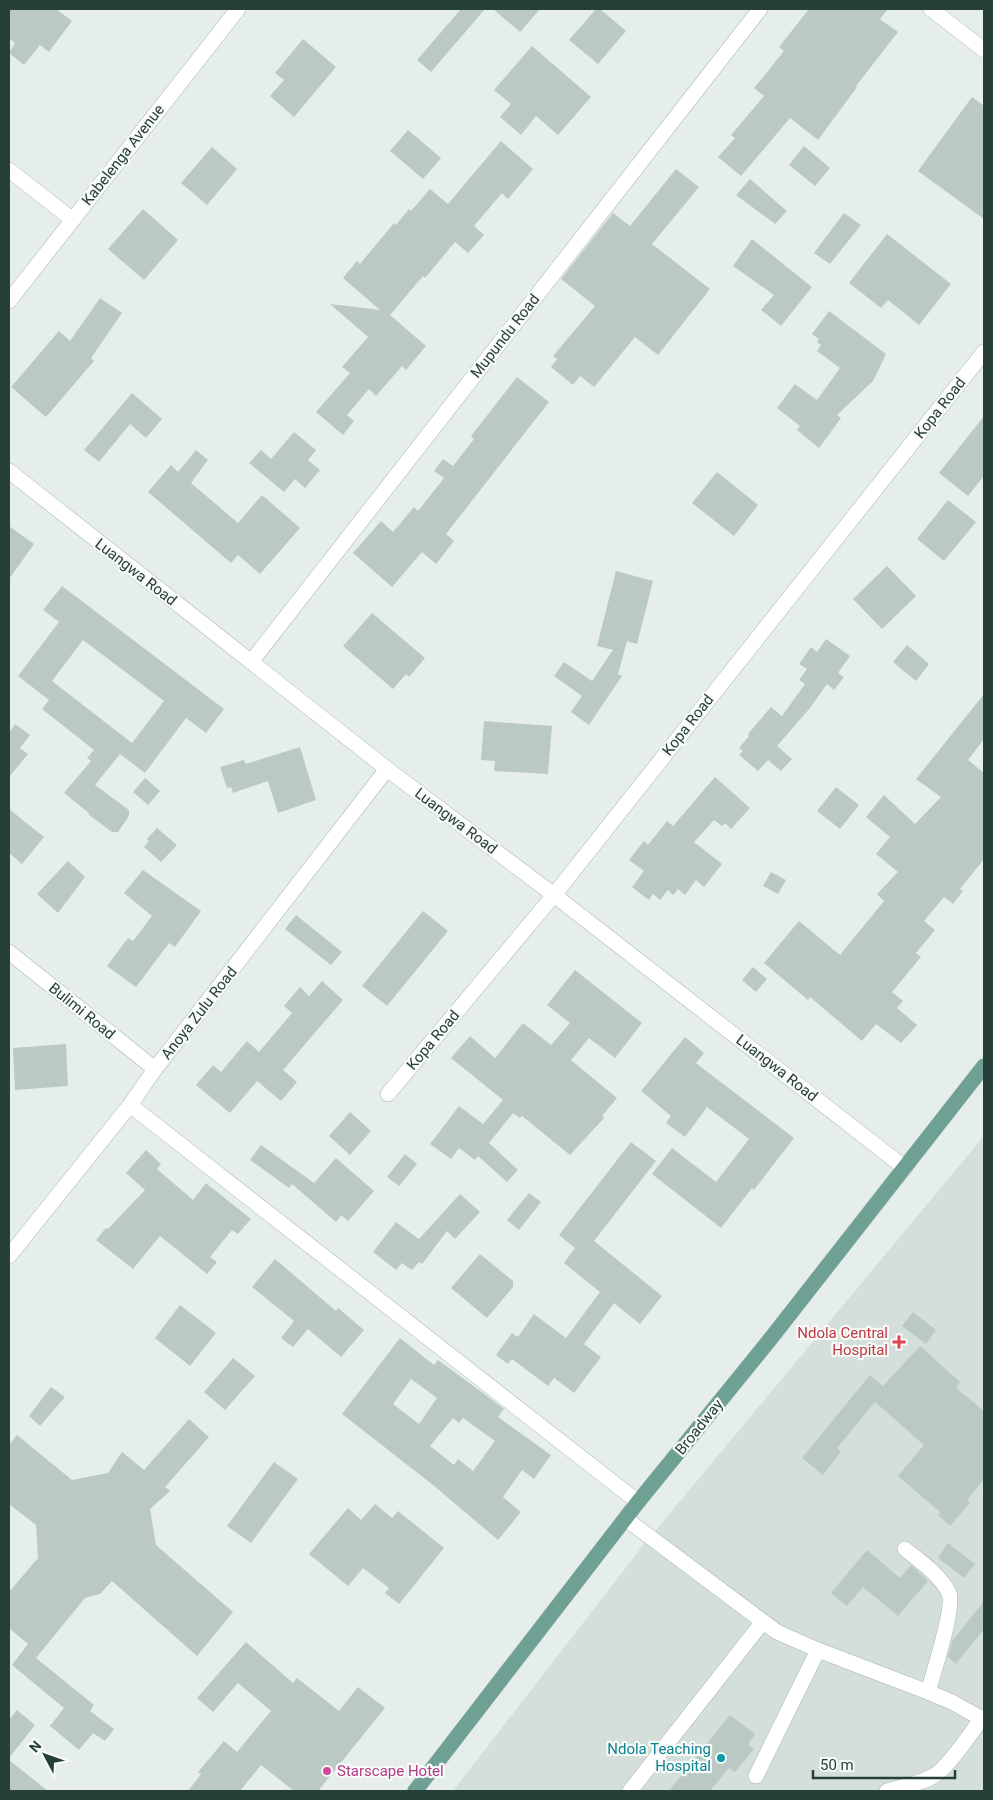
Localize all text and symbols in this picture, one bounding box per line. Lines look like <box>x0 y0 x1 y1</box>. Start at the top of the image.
street label: Kabelenga Avenue <box>78 101 168 209</box>
street label: Mupundu Road <box>467 291 543 381</box>
street label: Kopa Road <box>911 374 969 442</box>
street label: Luangwa Road <box>92 535 180 609</box>
street label: Kopa Road <box>659 691 717 759</box>
street label: Luangwa Road <box>411 784 501 858</box>
street label: Anoya Zulu Road <box>157 963 241 1063</box>
street label: Bulimi Road <box>45 979 119 1043</box>
street label: Kopa Road <box>403 1006 463 1074</box>
street label: Luangwa Road <box>733 1031 821 1105</box>
place label: Ndola Central Hospital <box>797 1324 888 1359</box>
marker: Ndola Central Hospital <box>892 1335 906 1349</box>
street label: Broadway <box>671 1396 727 1458</box>
north arrow <box>20 1730 70 1780</box>
text: N <box>26 1737 44 1755</box>
place label: Ndola Teaching Hospital <box>607 1740 711 1775</box>
scale bar <box>813 1748 956 1780</box>
marker: Ndola Teaching Hospital <box>715 1752 727 1764</box>
text: 50 m <box>820 1756 854 1774</box>
place label: Starscape Hotel <box>337 1762 444 1780</box>
marker: Starscape Hotel <box>321 1765 333 1777</box>

